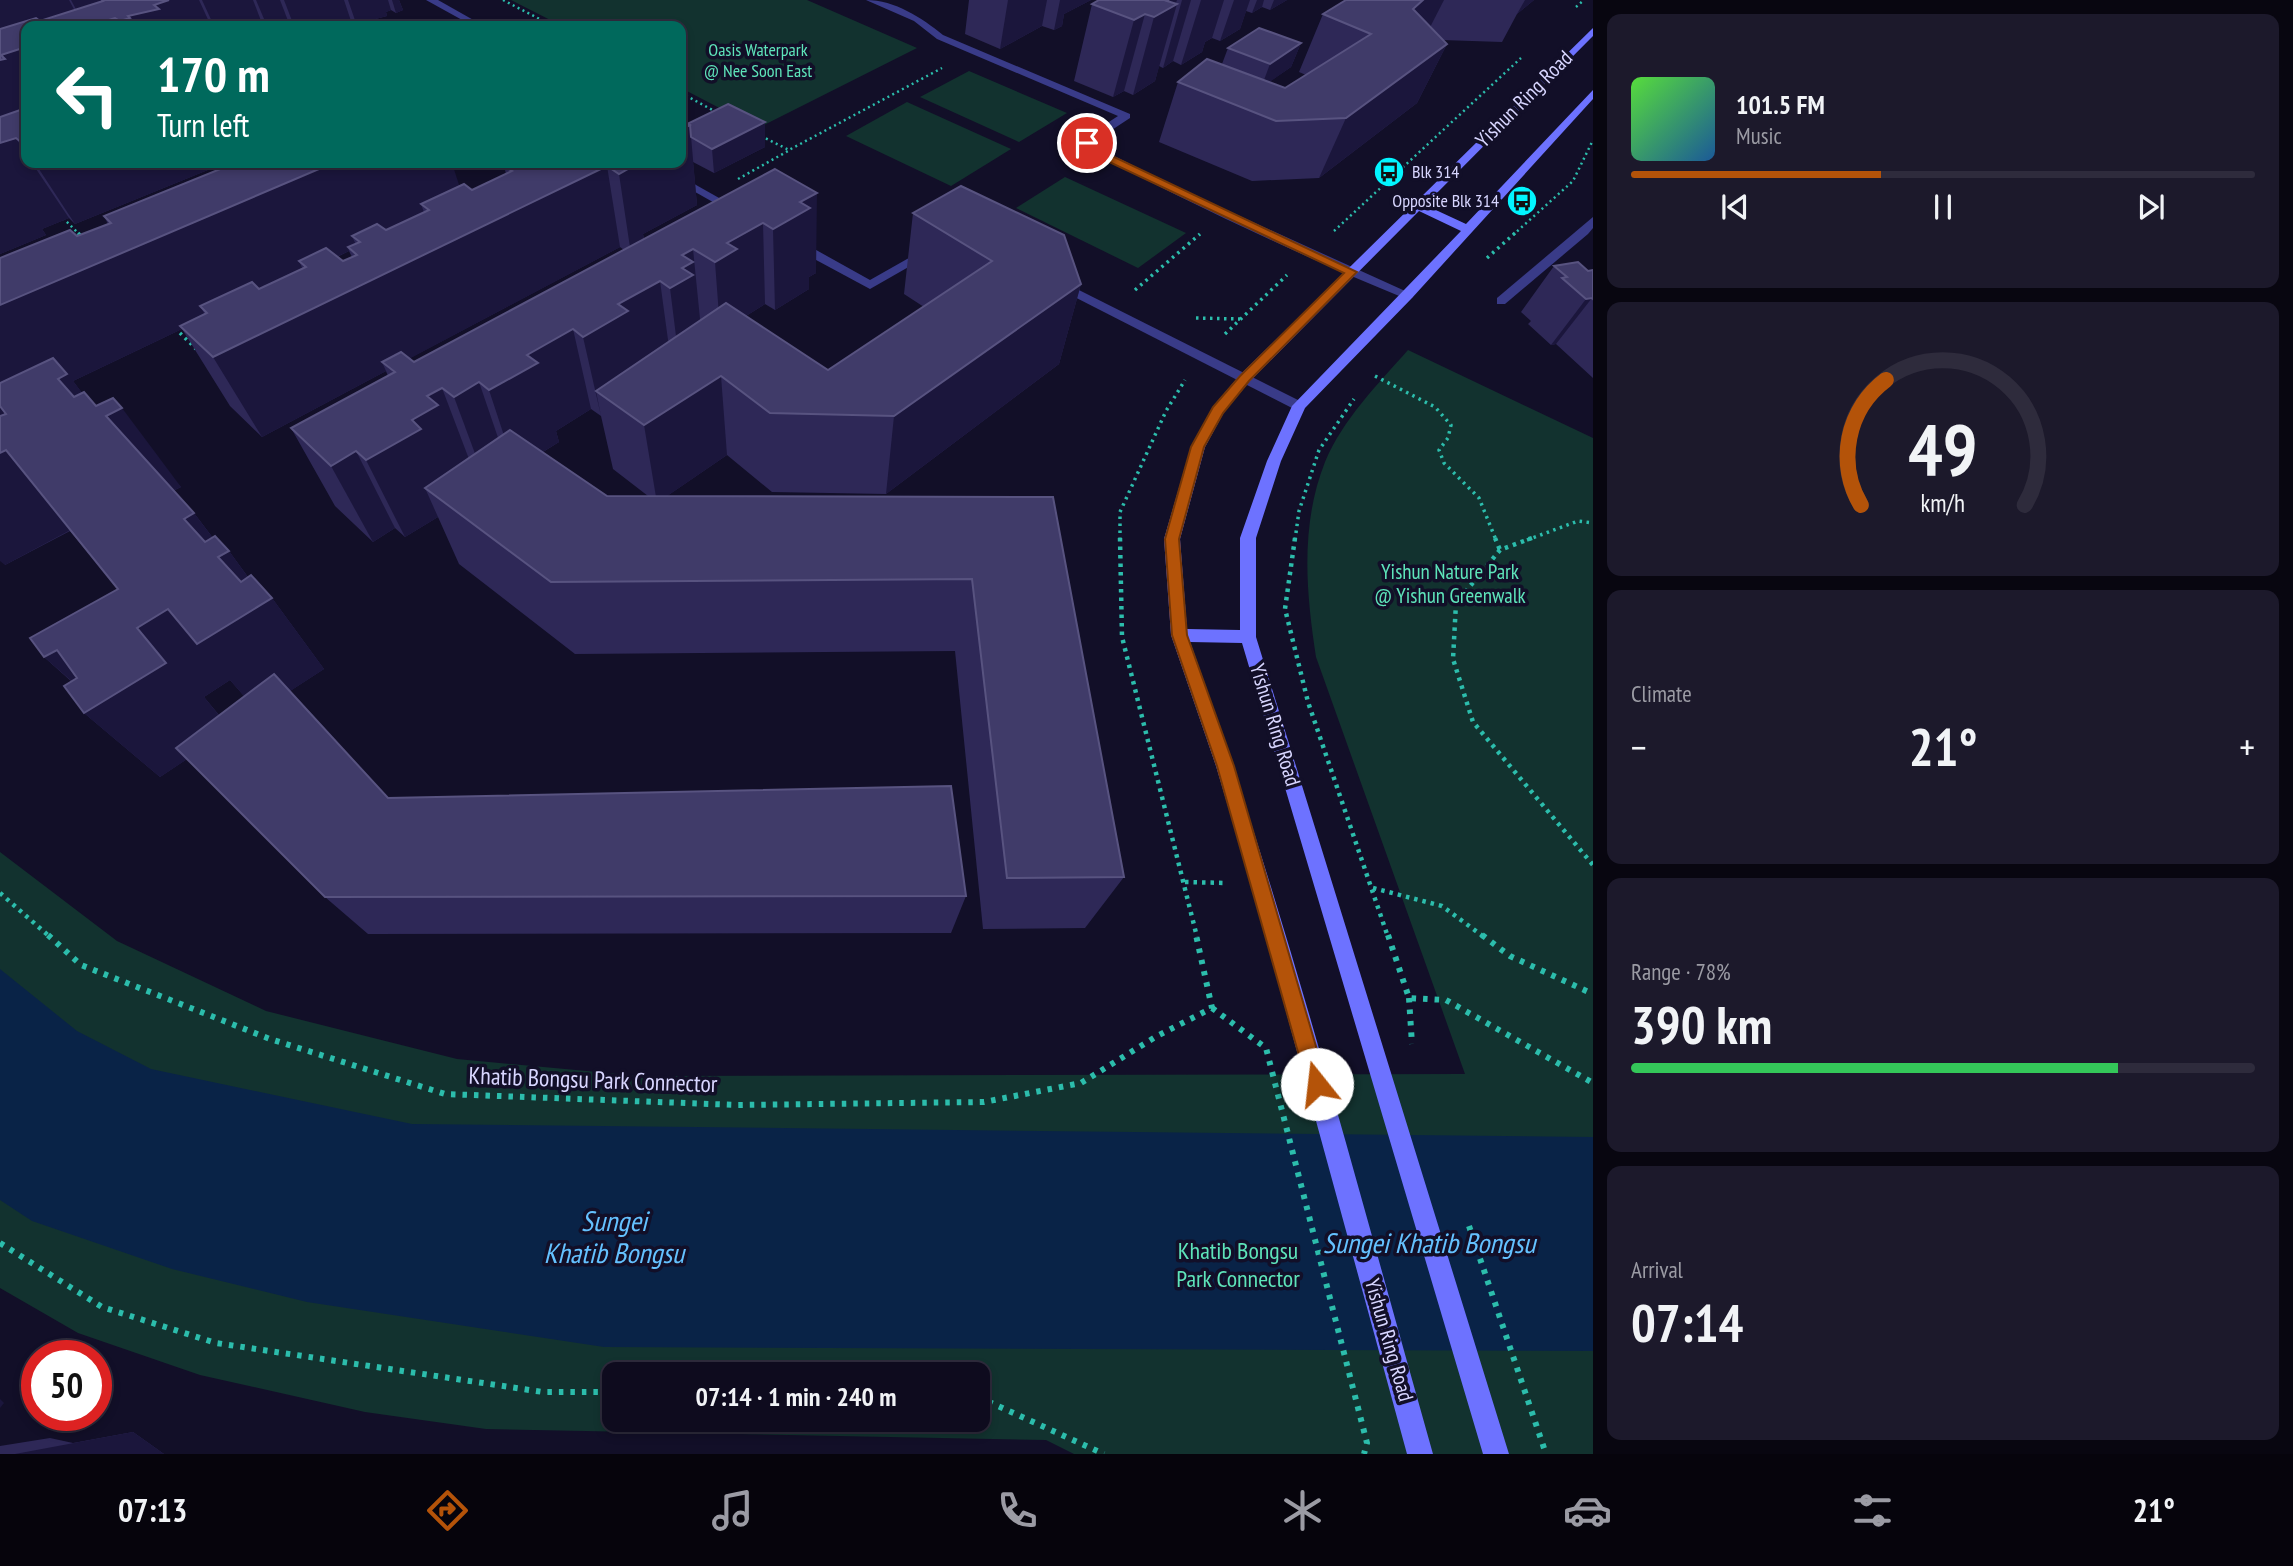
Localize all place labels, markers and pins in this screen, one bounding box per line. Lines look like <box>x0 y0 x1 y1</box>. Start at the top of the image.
pin <box>1057 113 1117 173</box>
bus stop icon: Blk 314 <box>1372 155 1406 189</box>
place label: Blk 314 <box>1412 160 1459 183</box>
bus stop icon: Opposite Blk 314 <box>1505 184 1539 218</box>
place label: Opposite Blk 314 <box>1392 189 1499 212</box>

